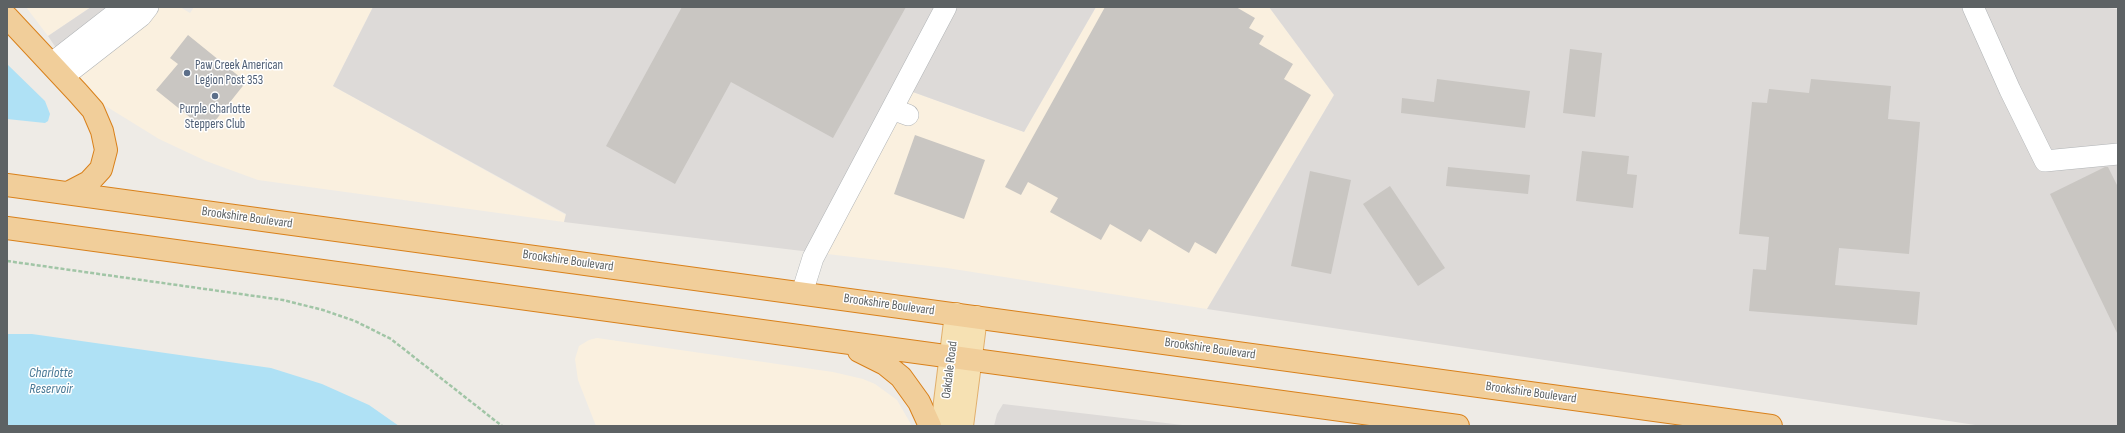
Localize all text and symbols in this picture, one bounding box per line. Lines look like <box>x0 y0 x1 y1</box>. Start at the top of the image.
place label: Paw Creek American Legion Post 353 <box>195 58 283 89</box>
marker: Paw Creek American Legion Post 353 <box>182 68 192 78</box>
marker: Purple Charlotte Steppers Club <box>210 91 220 101</box>
place label: Purple Charlotte Steppers Club <box>179 102 251 133</box>
street label: Brookshire Boulevard <box>201 204 293 232</box>
street label: Brookshire Boulevard <box>522 247 614 275</box>
street label: Brookshire Boulevard <box>843 291 935 319</box>
street label: Brookshire Boulevard <box>1164 335 1256 363</box>
street label: Oakdale Road <box>939 340 961 400</box>
water label: Charlotte Reservoir <box>29 365 73 398</box>
street label: Brookshire Boulevard <box>1485 379 1577 407</box>

